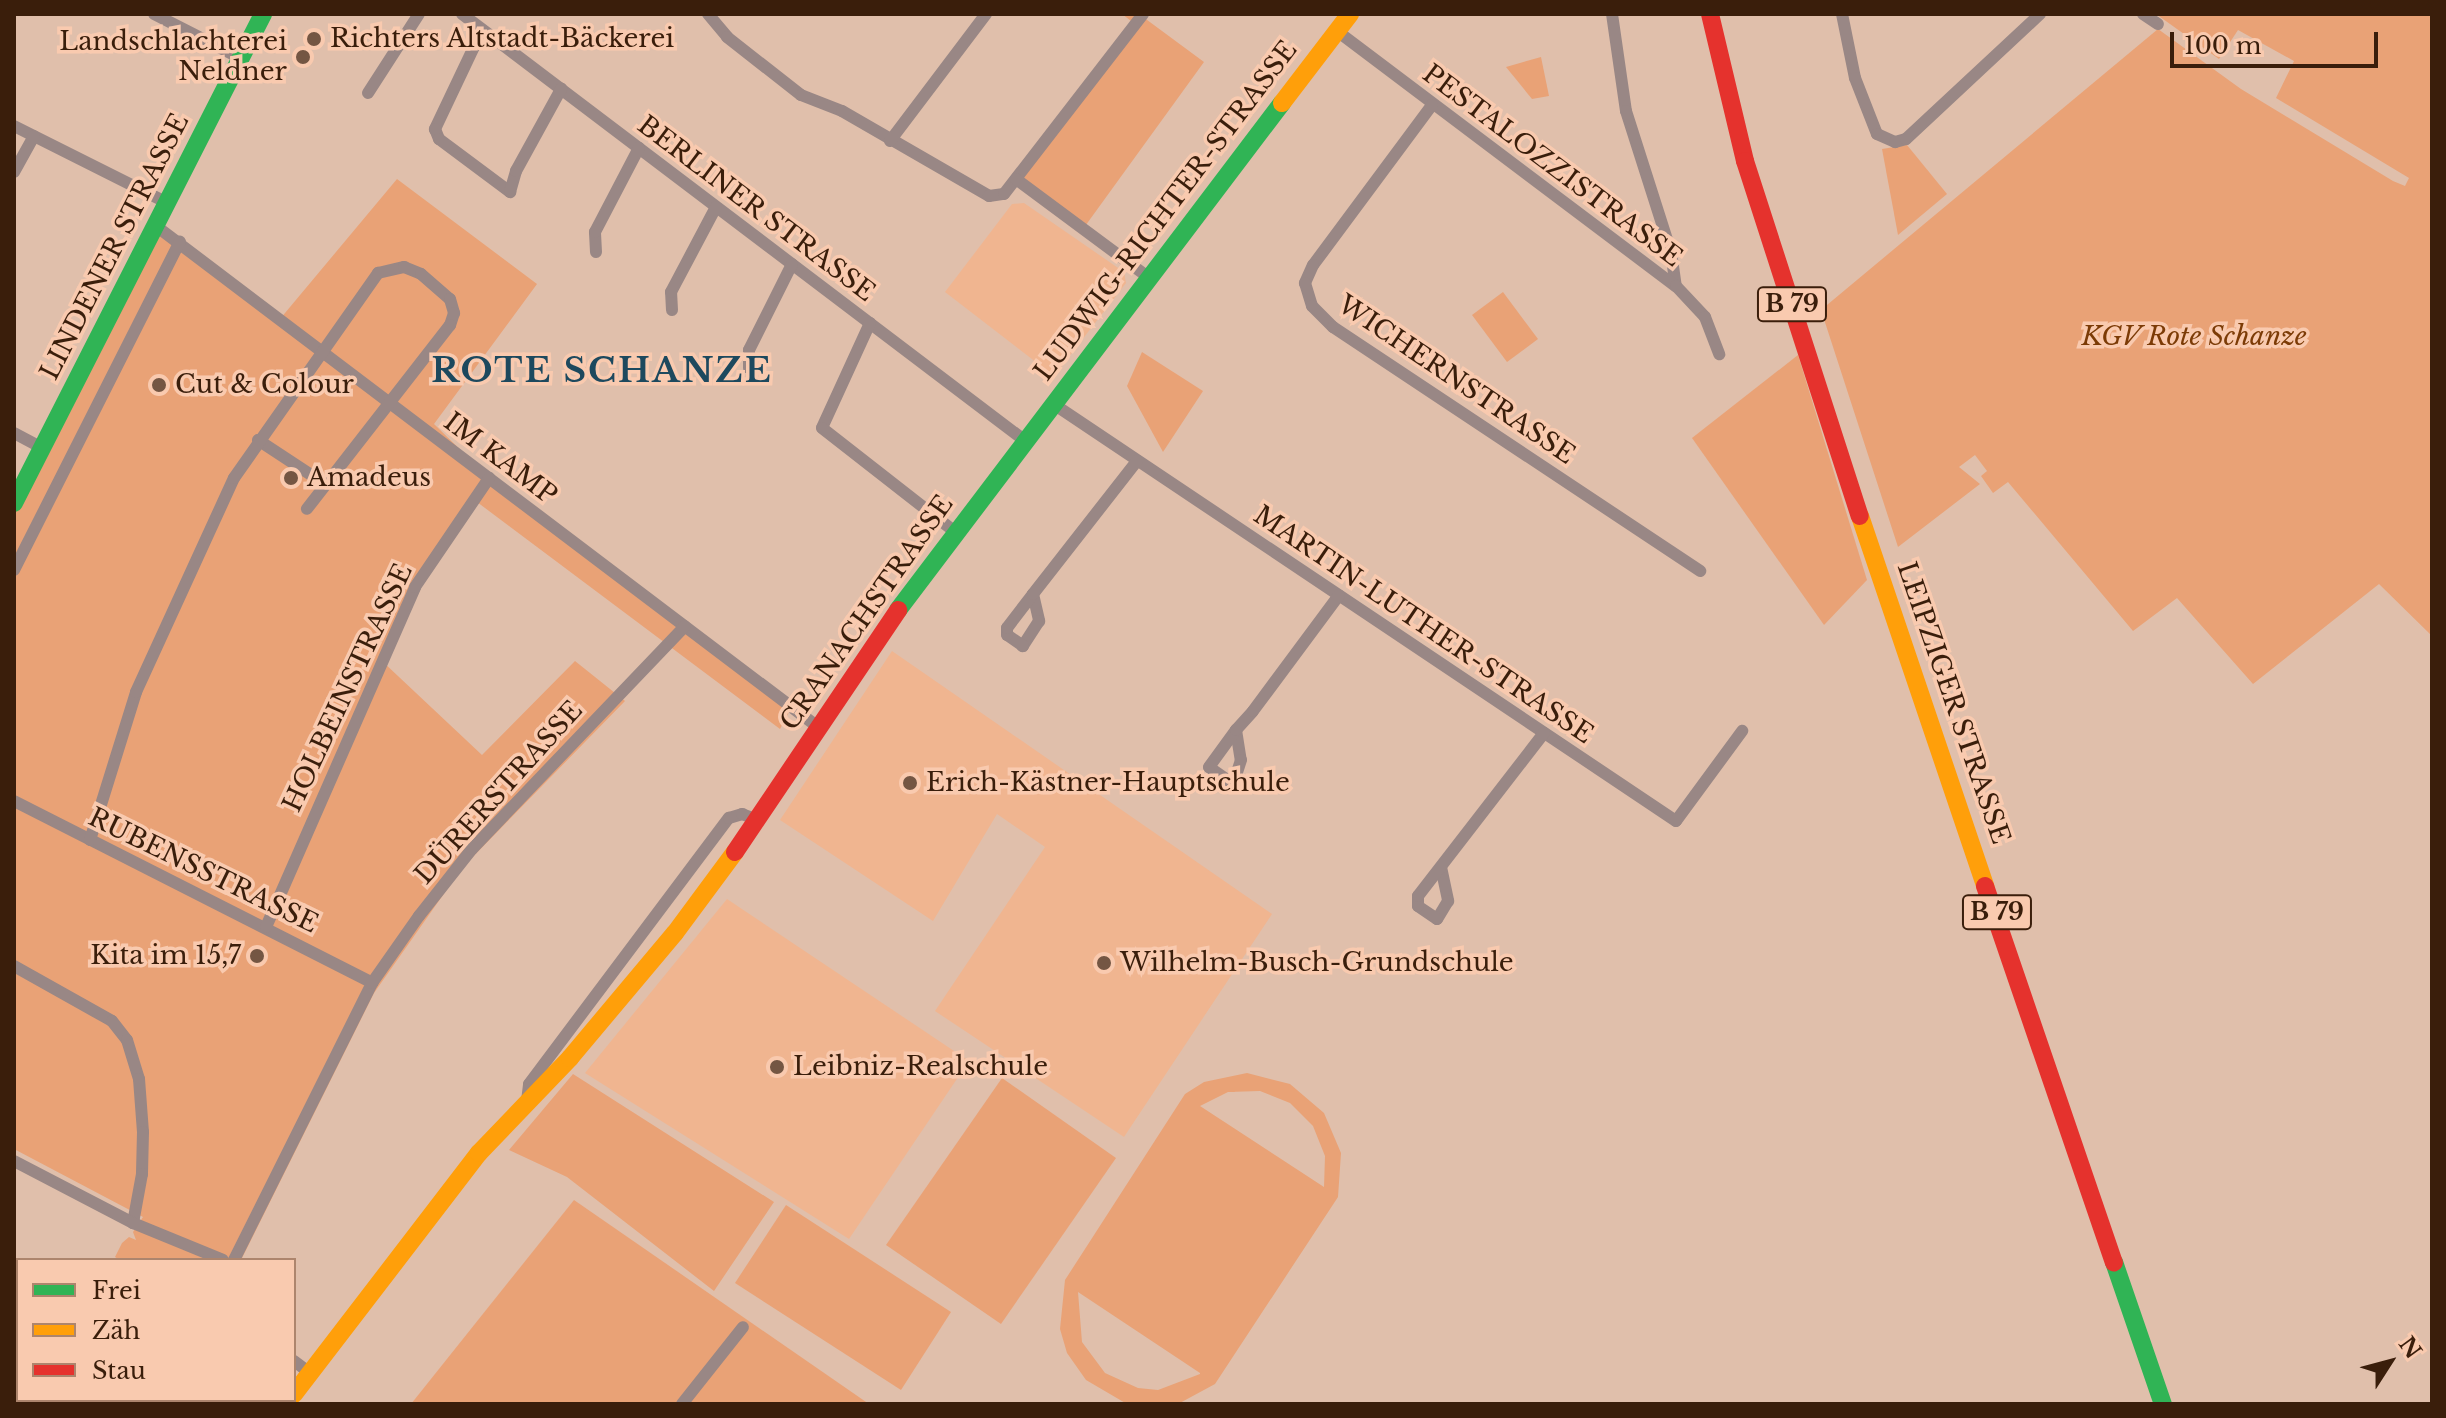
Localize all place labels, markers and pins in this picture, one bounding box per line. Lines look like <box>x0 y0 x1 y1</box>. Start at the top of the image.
place label: Richters Altstadt-Bäckerei <box>330 23 675 55</box>
place label: Landschlachterei Neldner <box>59 26 287 88</box>
marker: Richters Altstadt-Bäckerei <box>305 30 323 48</box>
marker: Landschlachterei Neldner <box>294 48 312 66</box>
place label: Cut & Colour <box>175 369 354 401</box>
marker: Cut & Colour <box>150 376 168 394</box>
place label: Amadeus <box>307 462 431 494</box>
marker: Amadeus <box>282 469 300 487</box>
place label: Erich-Kästner-Hauptschule <box>926 767 1290 799</box>
marker: Erich-Kästner-Hauptschule <box>901 774 919 792</box>
place label: Kita im 15,7 <box>90 940 241 972</box>
marker: Kita im 15,7 <box>248 947 266 965</box>
place label: Wilhelm-Busch-Grundschule <box>1120 947 1514 979</box>
marker: Wilhelm-Busch-Grundschule <box>1095 954 1113 972</box>
place label: Leibniz-Realschule <box>793 1051 1048 1083</box>
marker: Leibniz-Realschule <box>768 1058 786 1076</box>

